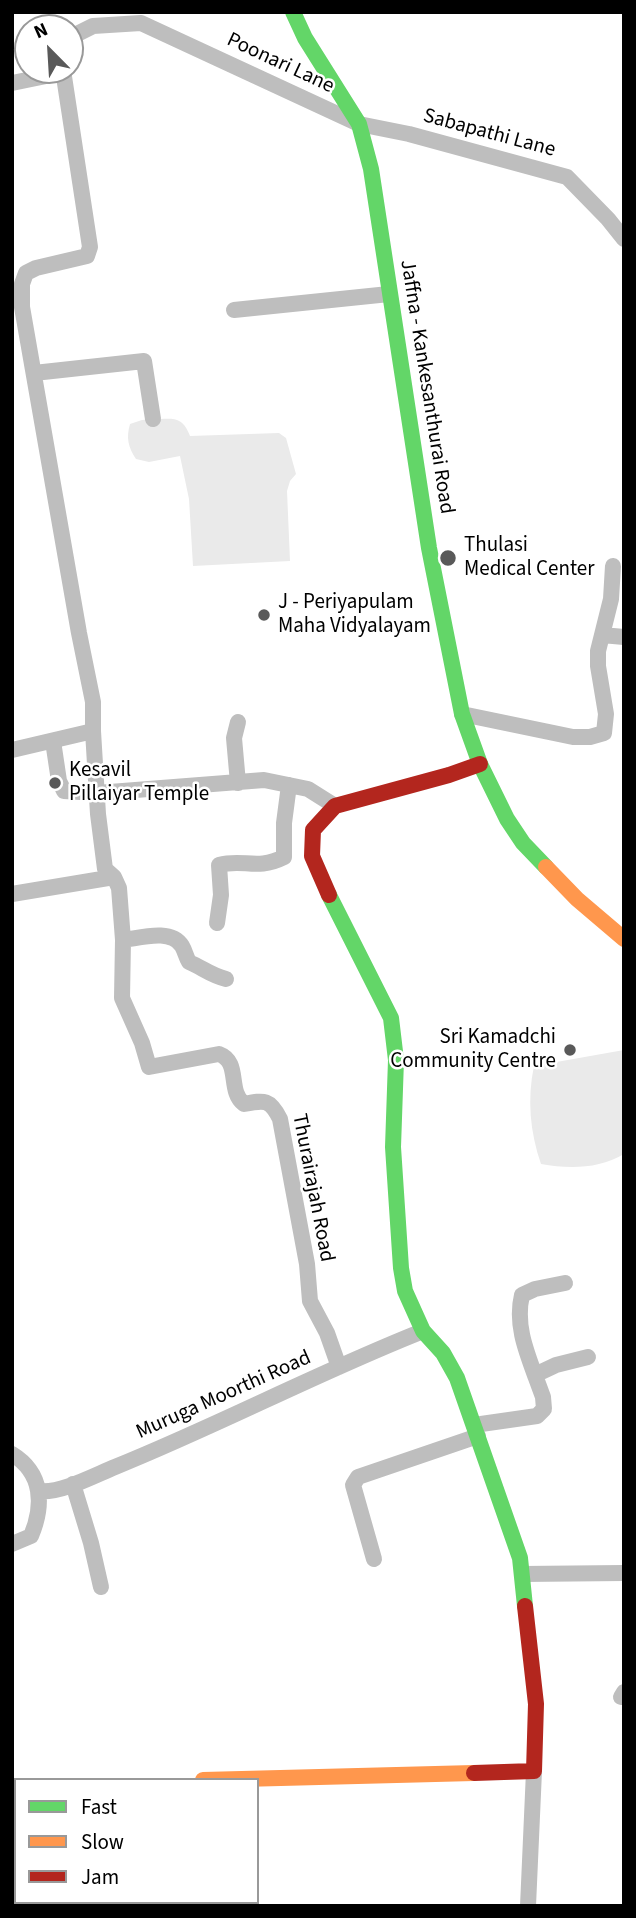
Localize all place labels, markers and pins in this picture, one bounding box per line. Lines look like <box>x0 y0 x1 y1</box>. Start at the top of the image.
place label: Thulasi Medical Center <box>464 533 594 583</box>
marker: Thulasi Medical Center <box>438 548 458 568</box>
place label: J - Periyapulam Maha Vidyalayam <box>278 590 431 640</box>
marker: J - Periyapulam Maha Vidyalayam <box>256 607 272 623</box>
place label: Kesavil Pillaiyar Temple <box>69 758 209 808</box>
marker: Kesavil Pillaiyar Temple <box>47 775 63 791</box>
place label: Sri Kamadchi Community Centre <box>390 1025 556 1075</box>
marker: Sri Kamadchi Community Centre <box>562 1042 578 1058</box>

